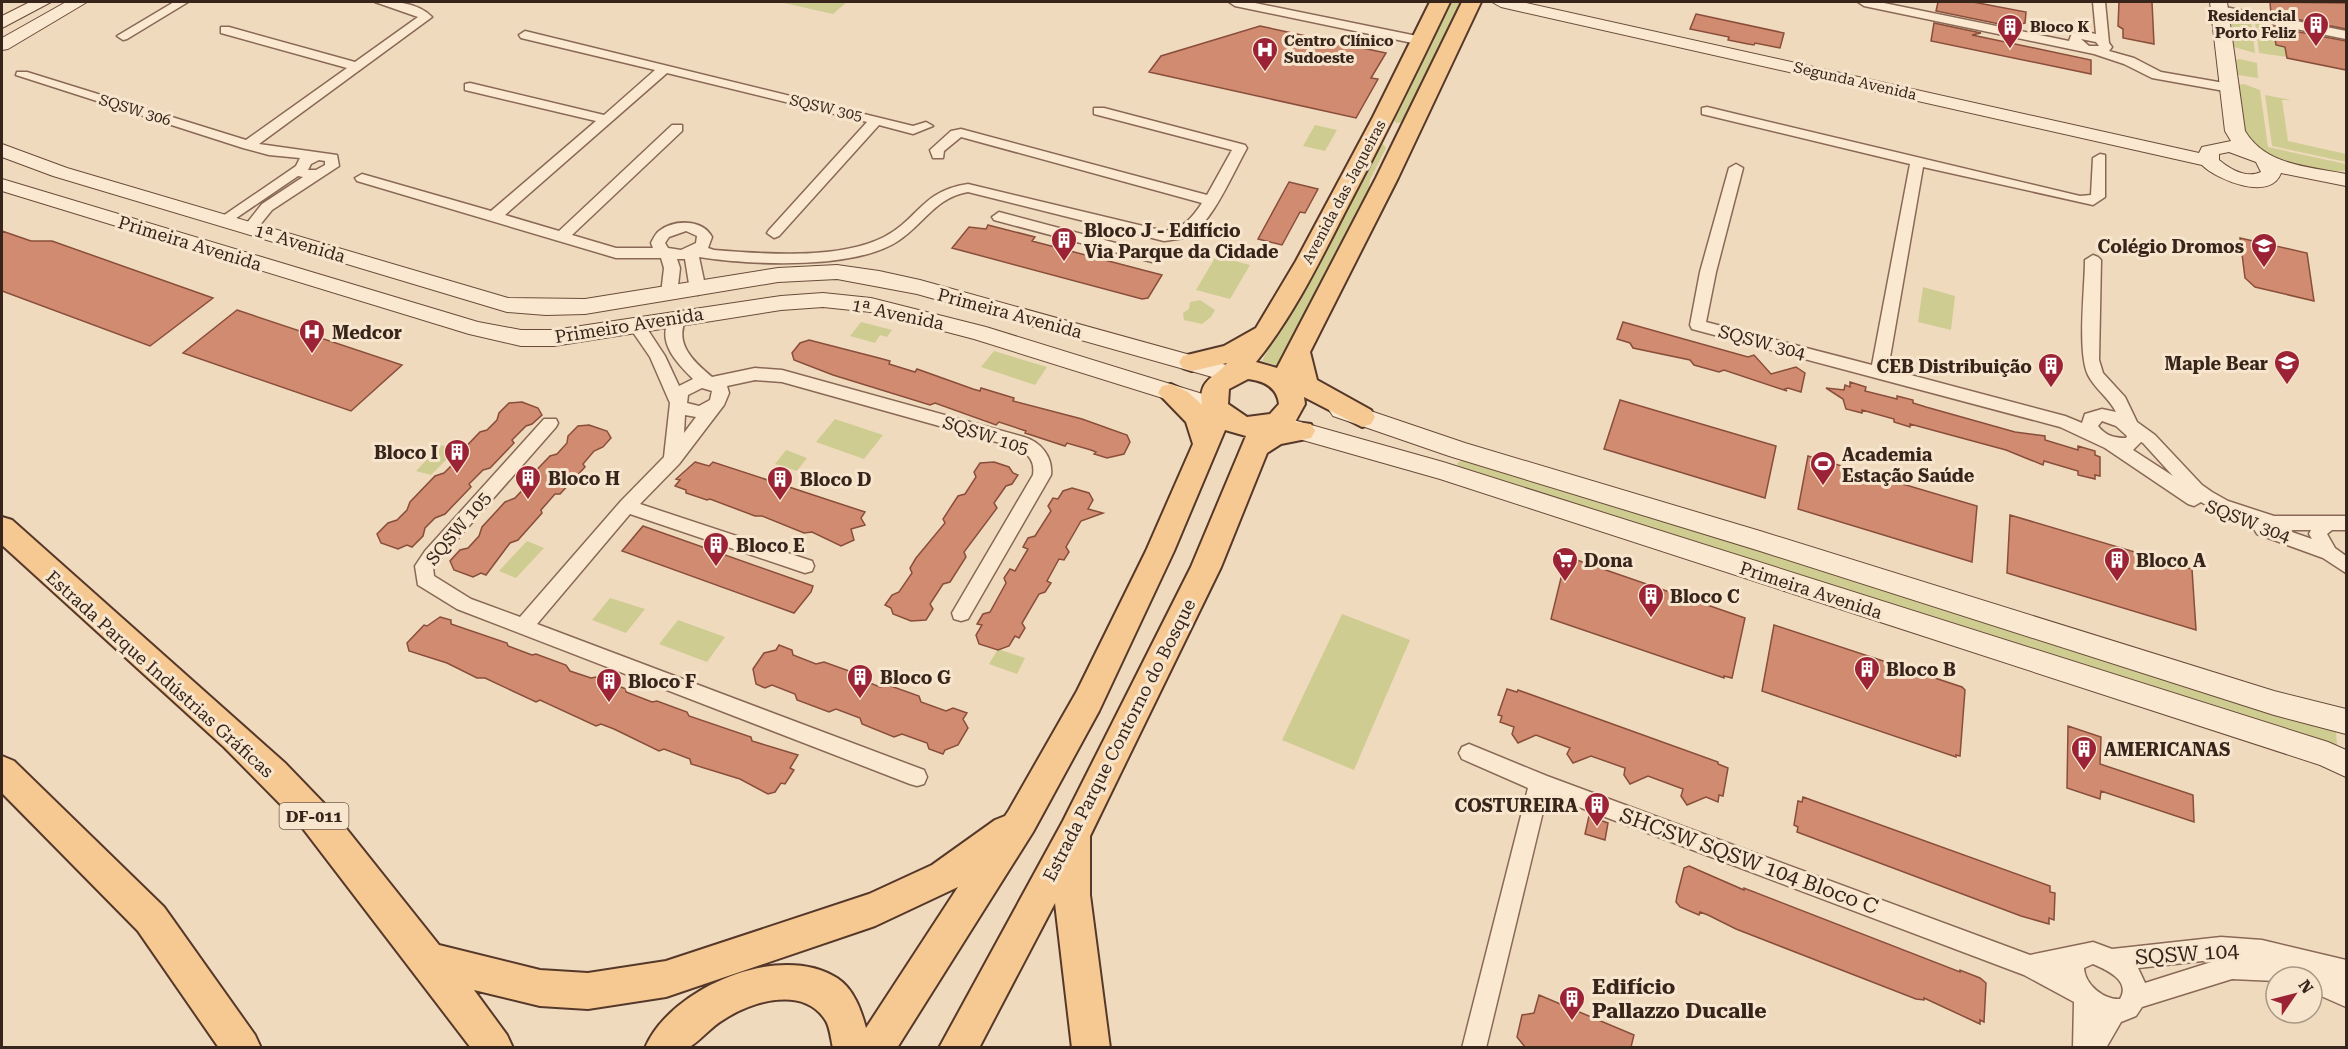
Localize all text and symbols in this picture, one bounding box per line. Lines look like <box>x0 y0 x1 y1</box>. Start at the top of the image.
place label: Residencial Porto Feliz <box>2207 7 2296 42</box>
building icon: Residencial Porto Feliz <box>2301 10 2331 48</box>
building icon: Bloco K <box>1995 12 2025 50</box>
place label: Bloco K <box>2030 18 2089 36</box>
place label: Centro Clínico Sudoeste <box>1284 32 1394 67</box>
hospital icon: Centro Clínico Sudoeste <box>1250 35 1280 73</box>
street label: Segunda Avenida <box>1792 58 1918 104</box>
street label: SQSW 306 <box>97 91 173 129</box>
street label: SQSW 305 <box>788 91 864 125</box>
street label: Avenida das Jaqueiras <box>1298 117 1390 267</box>
street label: Primeira Avenida <box>116 211 265 275</box>
street label: 1ª Avenida <box>252 219 348 267</box>
place label: Bloco J - Edifício Via Parque da Cidade <box>1084 220 1279 262</box>
building icon: Bloco J - Edifício Via Parque da Cidade <box>1049 225 1079 263</box>
school or university icon: Colégio Dromos <box>2249 231 2279 269</box>
place label: Colégio Dromos <box>2097 236 2244 257</box>
street label: Primeira Avenida <box>935 284 1085 342</box>
street label: 1ª Avenida <box>850 294 946 334</box>
street label: Primeiro Avenida <box>553 303 705 347</box>
hospital icon: Medcor <box>297 317 327 355</box>
street label: SQSW 304 <box>1716 320 1808 364</box>
place label: Medcor <box>332 322 402 343</box>
school or university icon: Maple Bear <box>2272 348 2302 386</box>
building icon: CEB Distribuição <box>2036 351 2066 389</box>
place label: Maple Bear <box>2165 353 2268 374</box>
place label: CEB Distribuição <box>1877 356 2032 377</box>
street label: SQSW 105 <box>940 411 1032 459</box>
building icon: Bloco I <box>442 437 472 475</box>
place label: Bloco I <box>374 442 438 463</box>
place label: Academia Estação Saúde <box>1842 444 1975 486</box>
sports icon: Academia Estação Saúde <box>1808 449 1838 487</box>
building icon: Bloco H <box>513 463 543 501</box>
building icon: Bloco D <box>765 464 795 502</box>
place label: Bloco H <box>548 468 620 489</box>
place label: Bloco D <box>800 469 871 490</box>
street label: SQSW 105 <box>421 487 495 569</box>
street label: SQSW 304 <box>2203 495 2293 547</box>
building icon: Bloco E <box>701 530 731 568</box>
place label: Bloco E <box>736 535 805 556</box>
supermarket icon: Dona <box>1550 545 1580 583</box>
building icon: Bloco A <box>2102 545 2132 583</box>
place label: Dona <box>1584 550 1633 571</box>
place label: Bloco A <box>2136 550 2206 571</box>
street label: Primeira Avenida <box>1737 557 1885 623</box>
street label: Estrada Parque Indústrias Gráficas <box>42 566 278 782</box>
building icon: Bloco C <box>1636 581 1666 619</box>
place label: Bloco C <box>1670 586 1740 607</box>
street label: Estrada Parque Contorno do Bosque <box>1038 595 1200 885</box>
building icon: Bloco B <box>1852 654 1882 692</box>
place label: Bloco B <box>1886 659 1956 680</box>
building icon: Bloco G <box>845 662 875 700</box>
building icon: Bloco F <box>594 666 624 704</box>
place label: Bloco G <box>880 667 951 688</box>
place label: Bloco F <box>628 671 696 692</box>
building icon: AMERICANAS <box>2069 734 2099 772</box>
place label: AMERICANAS <box>2104 739 2230 760</box>
building icon: COSTUREIRA <box>1582 790 1612 828</box>
place label: COSTUREIRA <box>1455 795 1578 816</box>
road number: DF-011 <box>280 803 348 829</box>
street label: SHCSW SQSW 104 Bloco C <box>1617 803 1881 919</box>
street label: SQSW 104 <box>2134 938 2240 970</box>
north arrow <box>2264 965 2324 1025</box>
place label: Edifício Pallazzo Ducalle <box>1592 975 1767 1023</box>
text: N <box>2295 976 2317 997</box>
building icon: Edifício Pallazzo Ducalle <box>1557 984 1587 1022</box>

